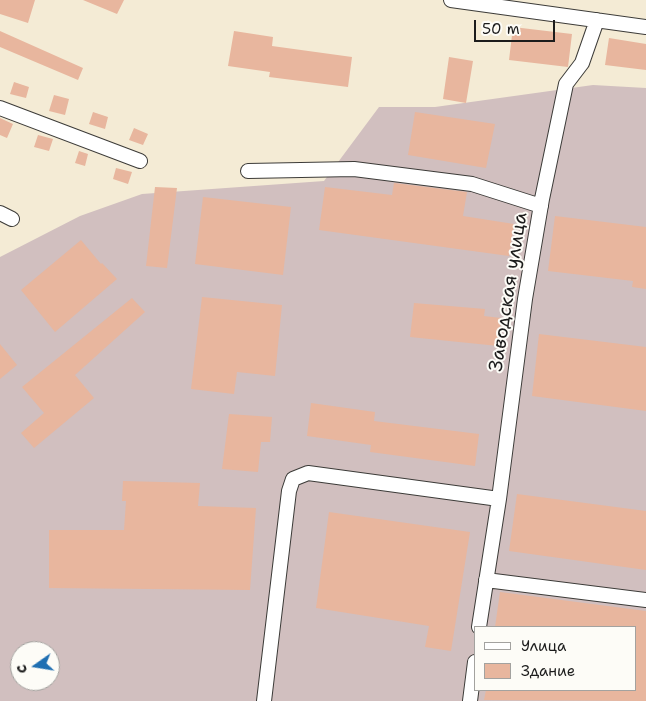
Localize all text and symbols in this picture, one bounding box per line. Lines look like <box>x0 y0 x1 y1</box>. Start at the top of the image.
scale bar <box>476 10 557 42</box>
text: 50 m <box>482 19 520 39</box>
street label: Заводская улица <box>485 211 533 373</box>
legend <box>473 626 636 691</box>
text: Улица <box>521 636 566 656</box>
north arrow <box>10 641 60 691</box>
text: Здание <box>521 661 575 681</box>
text: С <box>12 663 31 675</box>

